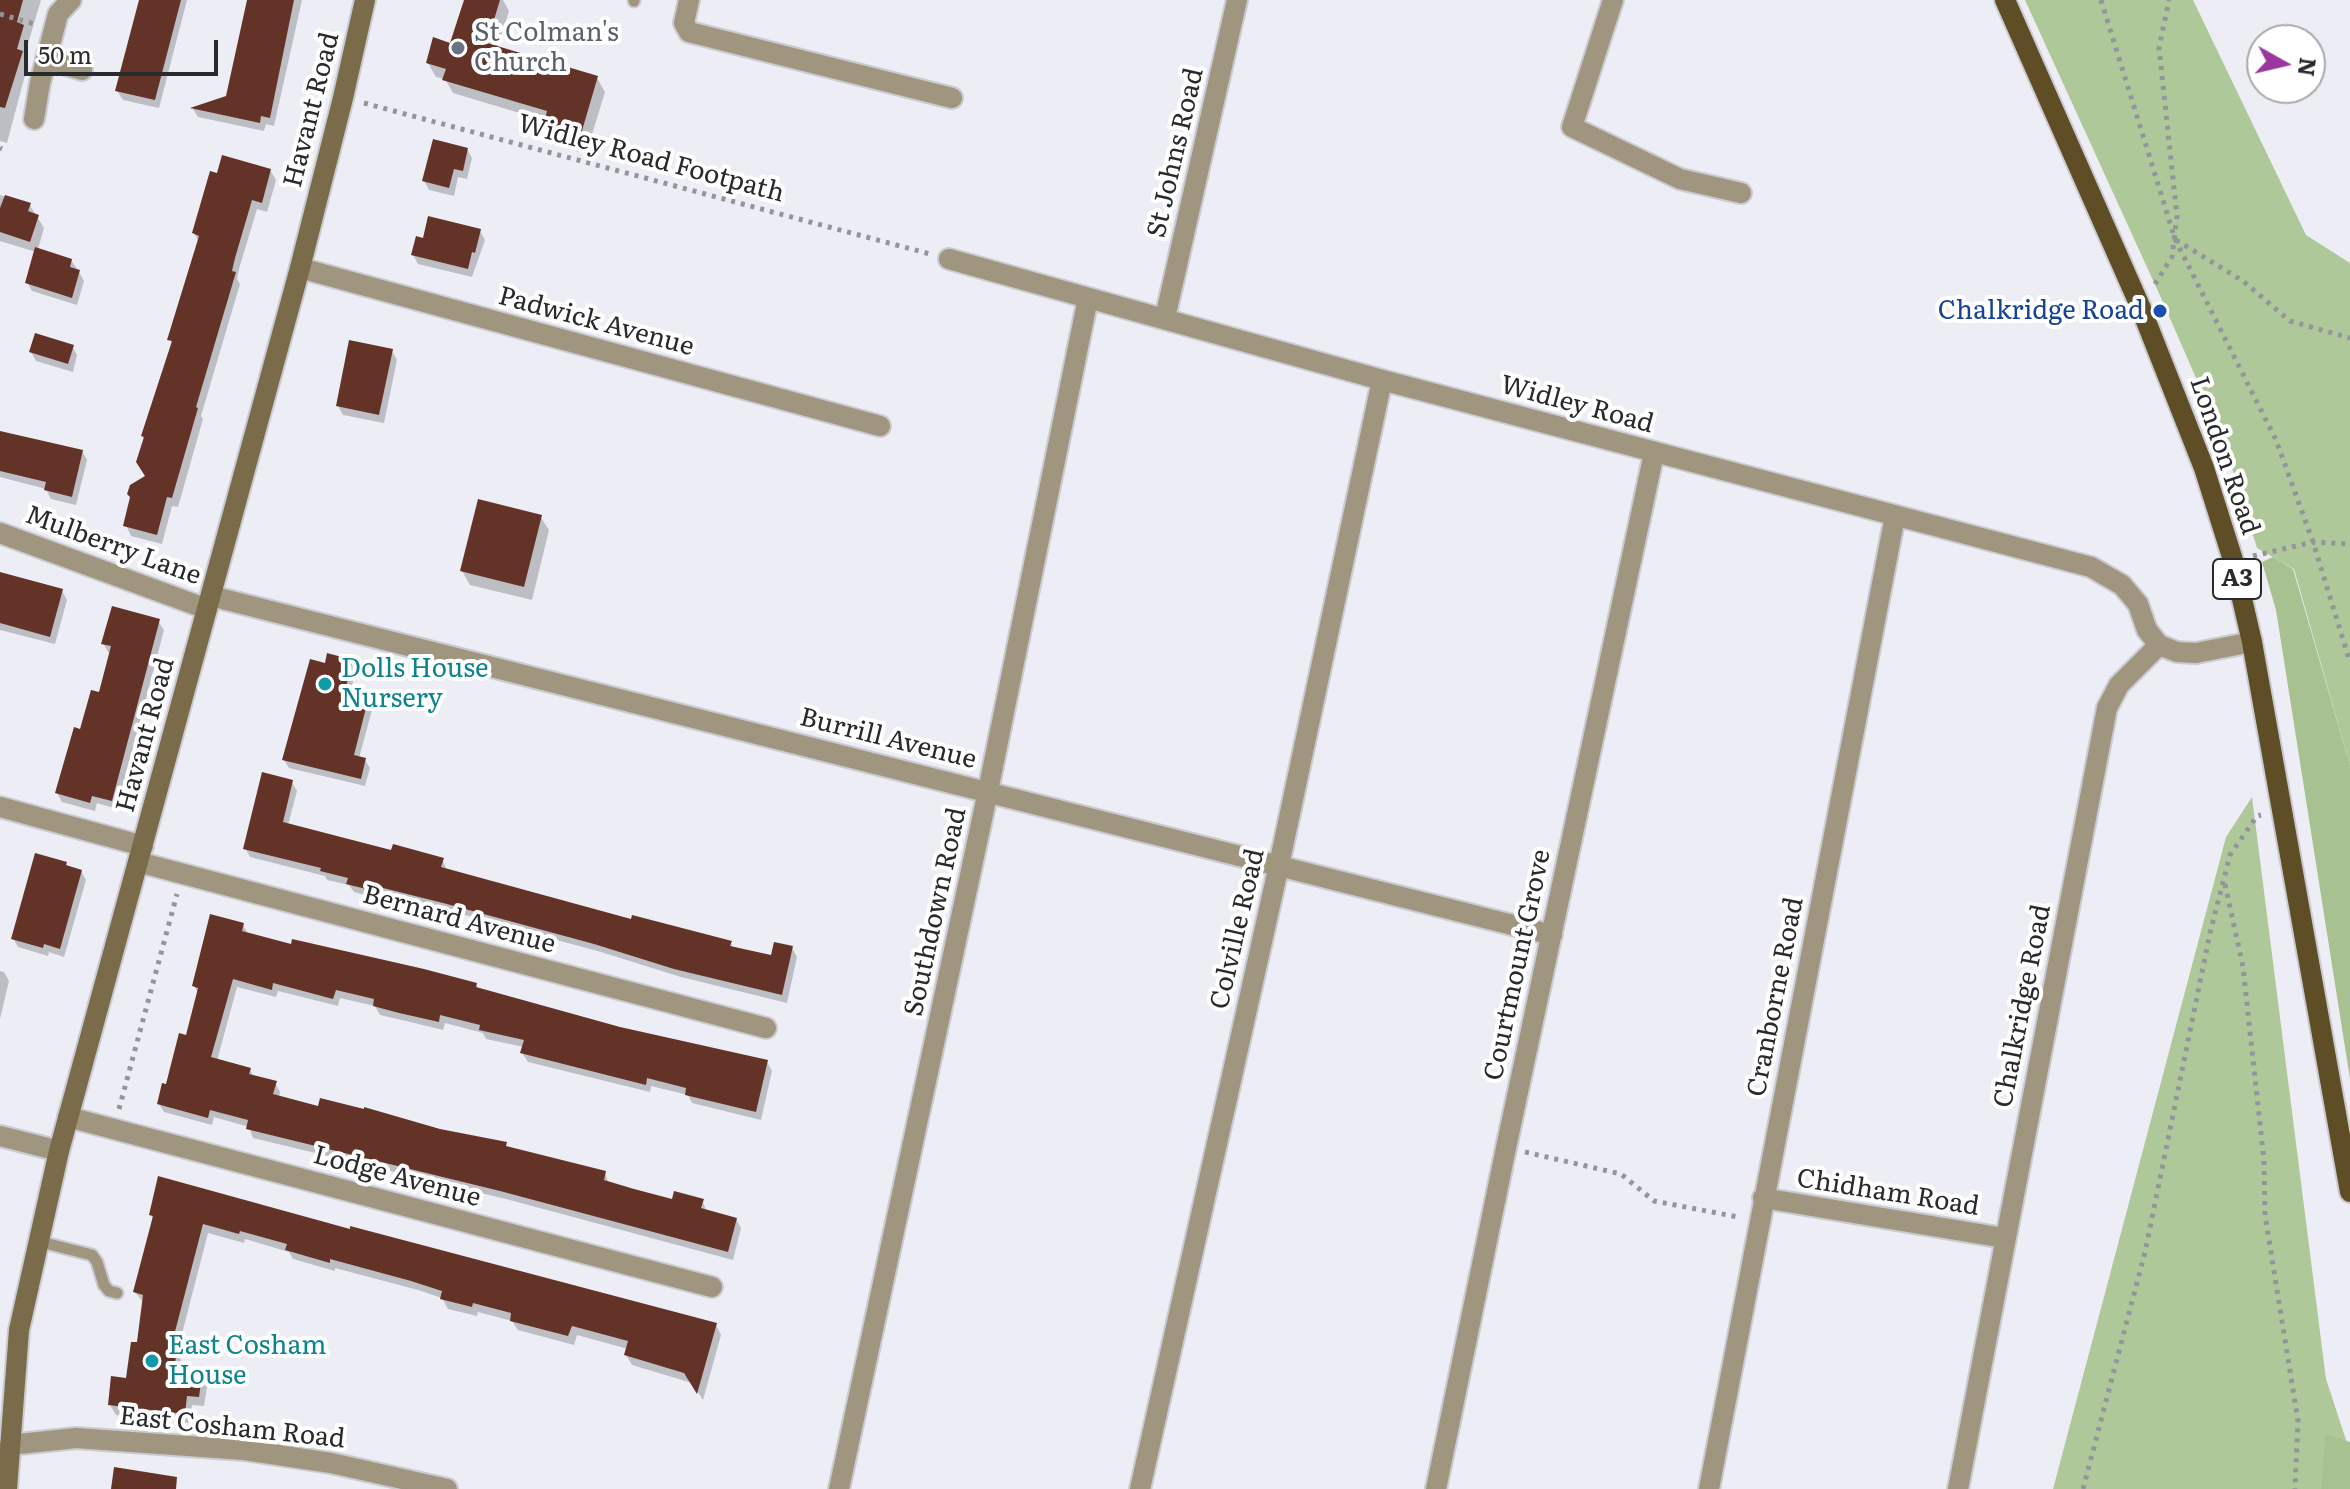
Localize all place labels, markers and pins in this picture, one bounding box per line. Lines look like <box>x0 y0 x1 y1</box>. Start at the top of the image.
place label: St Colman's Church <box>474 17 619 78</box>
marker: St Colman's Church <box>449 39 467 57</box>
place label: Chalkridge Road <box>1938 295 2144 327</box>
marker: Chalkridge Road <box>2151 302 2169 320</box>
place label: Dolls House Nursery <box>341 653 488 714</box>
marker: Dolls House Nursery <box>316 675 334 693</box>
place label: East Cosham House <box>168 1330 326 1392</box>
marker: East Cosham House <box>143 1352 161 1370</box>

